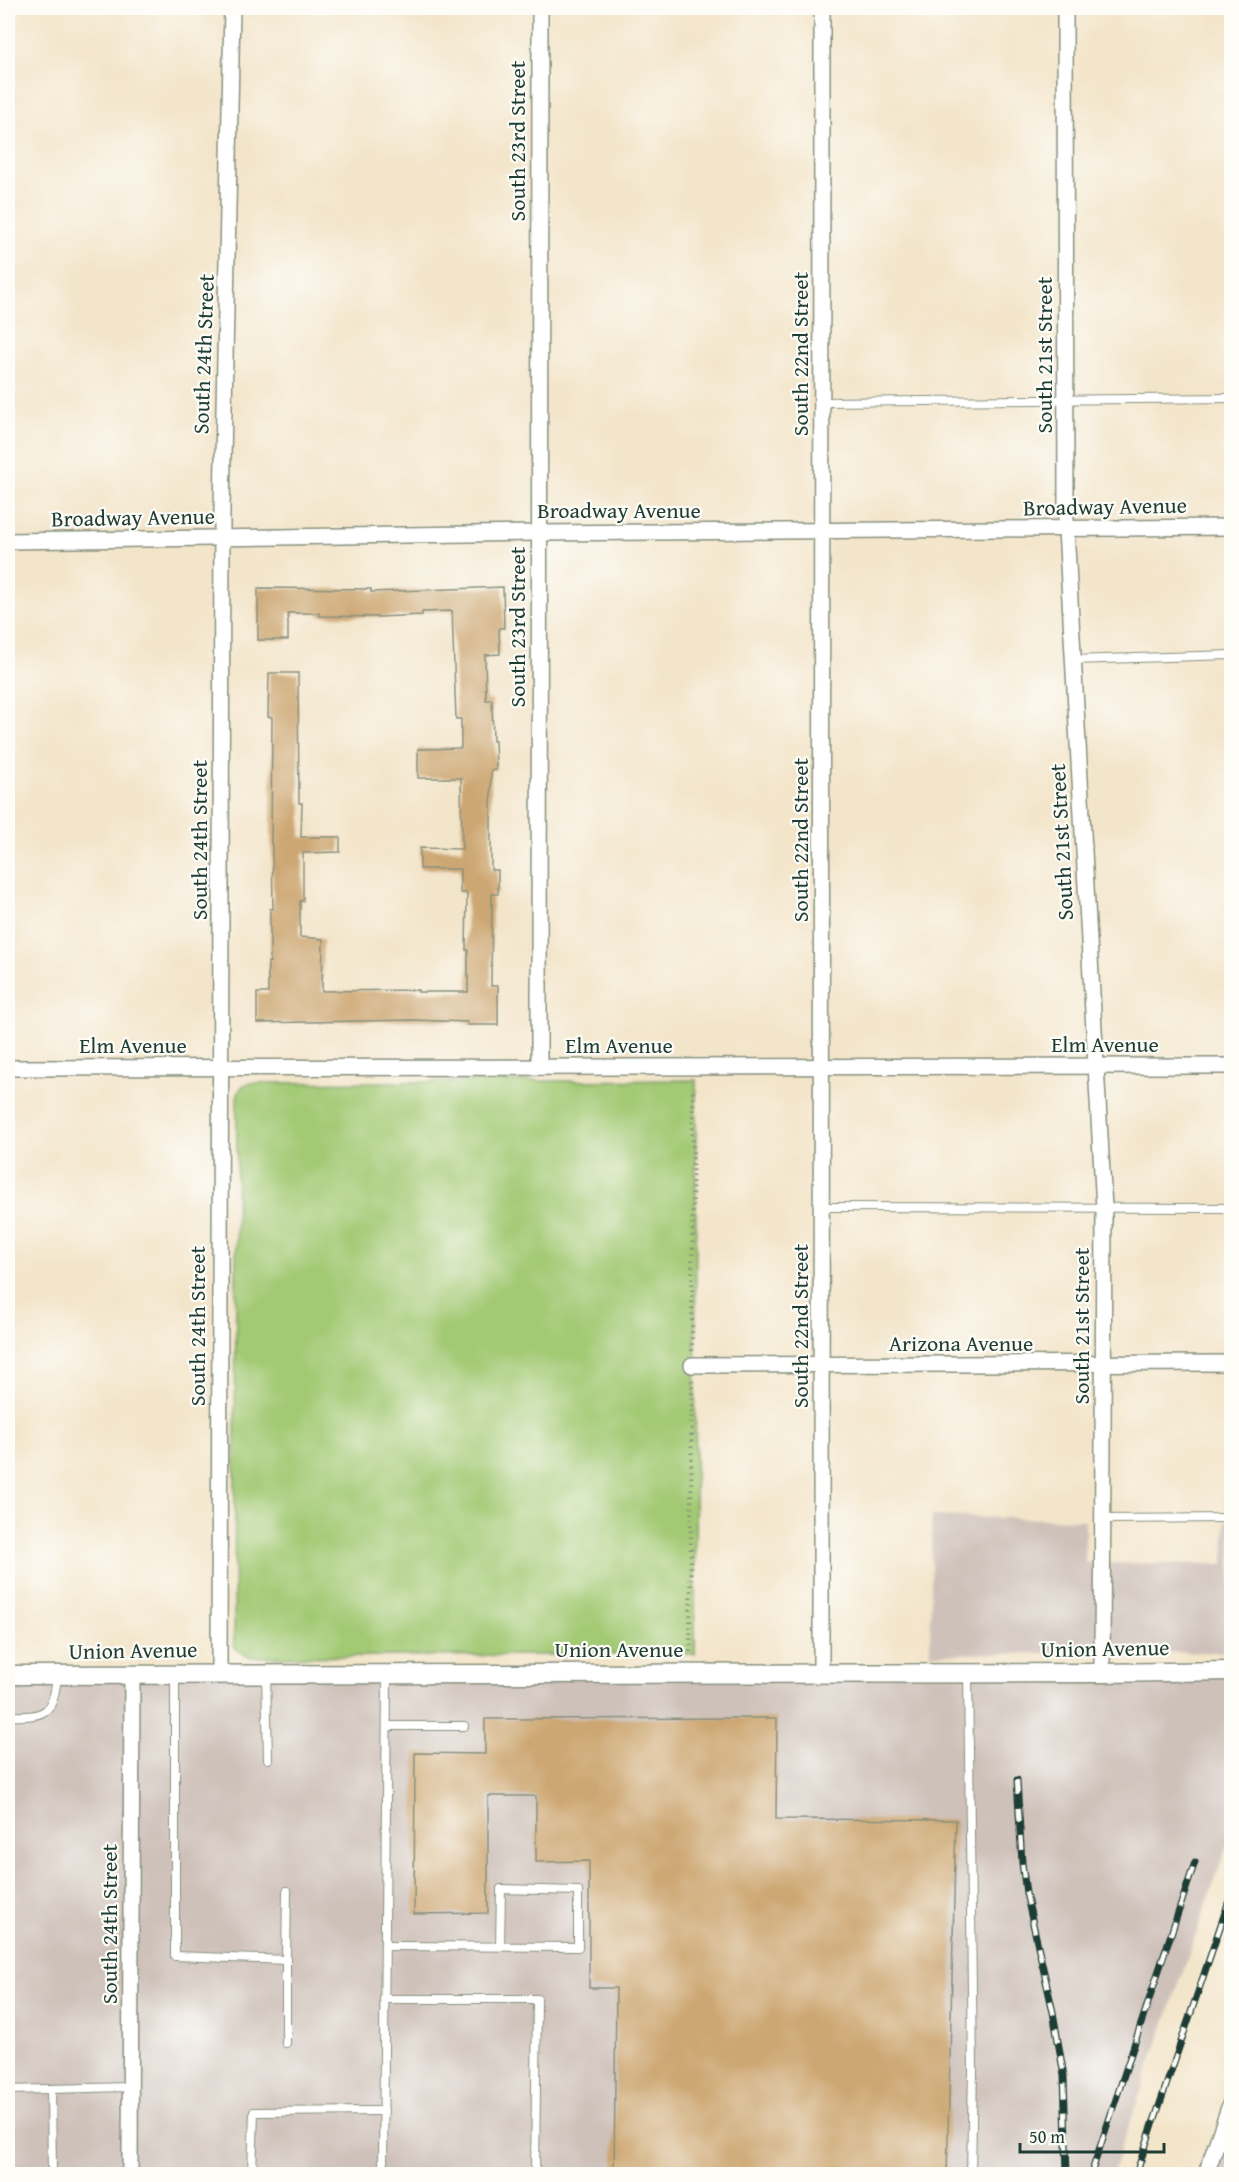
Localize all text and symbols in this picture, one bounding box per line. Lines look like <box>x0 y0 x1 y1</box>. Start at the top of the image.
street label: South 23rd Street <box>501 60 533 222</box>
street label: South 22nd Street <box>784 271 816 436</box>
street label: South 24th Street <box>184 273 222 435</box>
street label: South 21st Street <box>1028 276 1060 434</box>
street label: Broadway Avenue <box>1023 489 1187 523</box>
street label: Broadway Avenue <box>537 494 701 526</box>
street label: Broadway Avenue <box>51 500 215 534</box>
street label: South 23rd Street <box>501 546 533 708</box>
street label: South 22nd Street <box>784 757 816 922</box>
street label: South 24th Street <box>183 759 215 920</box>
street label: South 21st Street <box>1041 763 1081 921</box>
street label: Elm Avenue <box>1051 1028 1159 1060</box>
street label: Elm Avenue <box>79 1029 187 1061</box>
street label: Elm Avenue <box>565 1029 673 1061</box>
street label: South 22nd Street <box>784 1243 816 1408</box>
street label: South 24th Street <box>181 1245 213 1406</box>
street label: South 21st Street <box>1065 1247 1097 1405</box>
street label: Arizona Avenue <box>889 1327 1033 1359</box>
street label: Union Avenue <box>1040 1631 1170 1665</box>
street label: Union Avenue <box>68 1633 198 1667</box>
street label: Union Avenue <box>554 1633 684 1665</box>
street label: South 24th Street <box>93 1843 125 2004</box>
scale bar <box>1020 2116 1164 2154</box>
text: 50 m <box>1029 2123 1065 2150</box>

